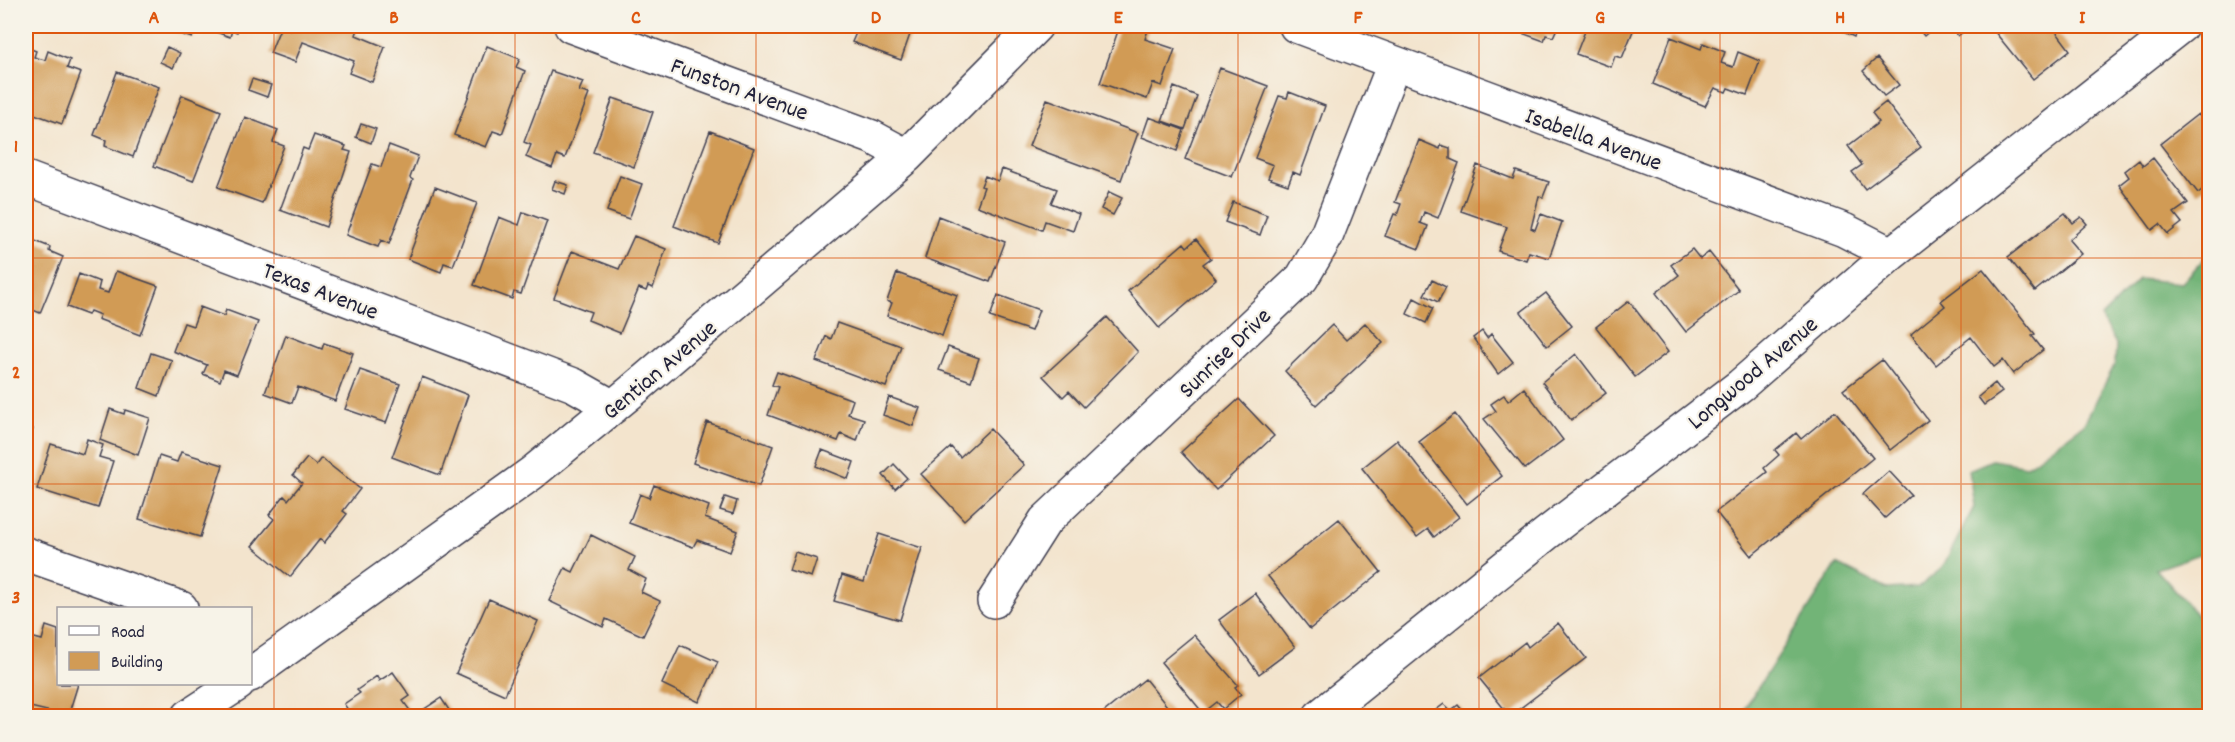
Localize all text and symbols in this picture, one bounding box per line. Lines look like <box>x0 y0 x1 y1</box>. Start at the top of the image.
text: A <box>149 5 160 33</box>
text: B <box>389 5 399 33</box>
text: C <box>631 5 641 33</box>
text: D <box>871 5 882 33</box>
text: E <box>1113 5 1123 33</box>
text: F <box>1354 5 1364 33</box>
text: G <box>1595 5 1605 33</box>
text: H <box>1835 5 1845 33</box>
text: I <box>2079 5 2086 33</box>
street label: Funston Avenue <box>665 50 812 131</box>
street label: Isabella Avenue <box>1520 100 1666 181</box>
text: 1 <box>14 134 18 162</box>
street label: Texas Avenue <box>257 255 383 330</box>
street label: Sunrise Drive <box>1172 301 1280 407</box>
street label: Longwood Avenue <box>1681 309 1827 439</box>
street label: Gentian Avenue <box>596 313 726 429</box>
text: 2 <box>12 360 20 388</box>
text: 3 <box>12 585 20 613</box>
legend <box>57 607 252 685</box>
text: Road <box>111 621 145 646</box>
text: Building <box>111 651 163 676</box>

